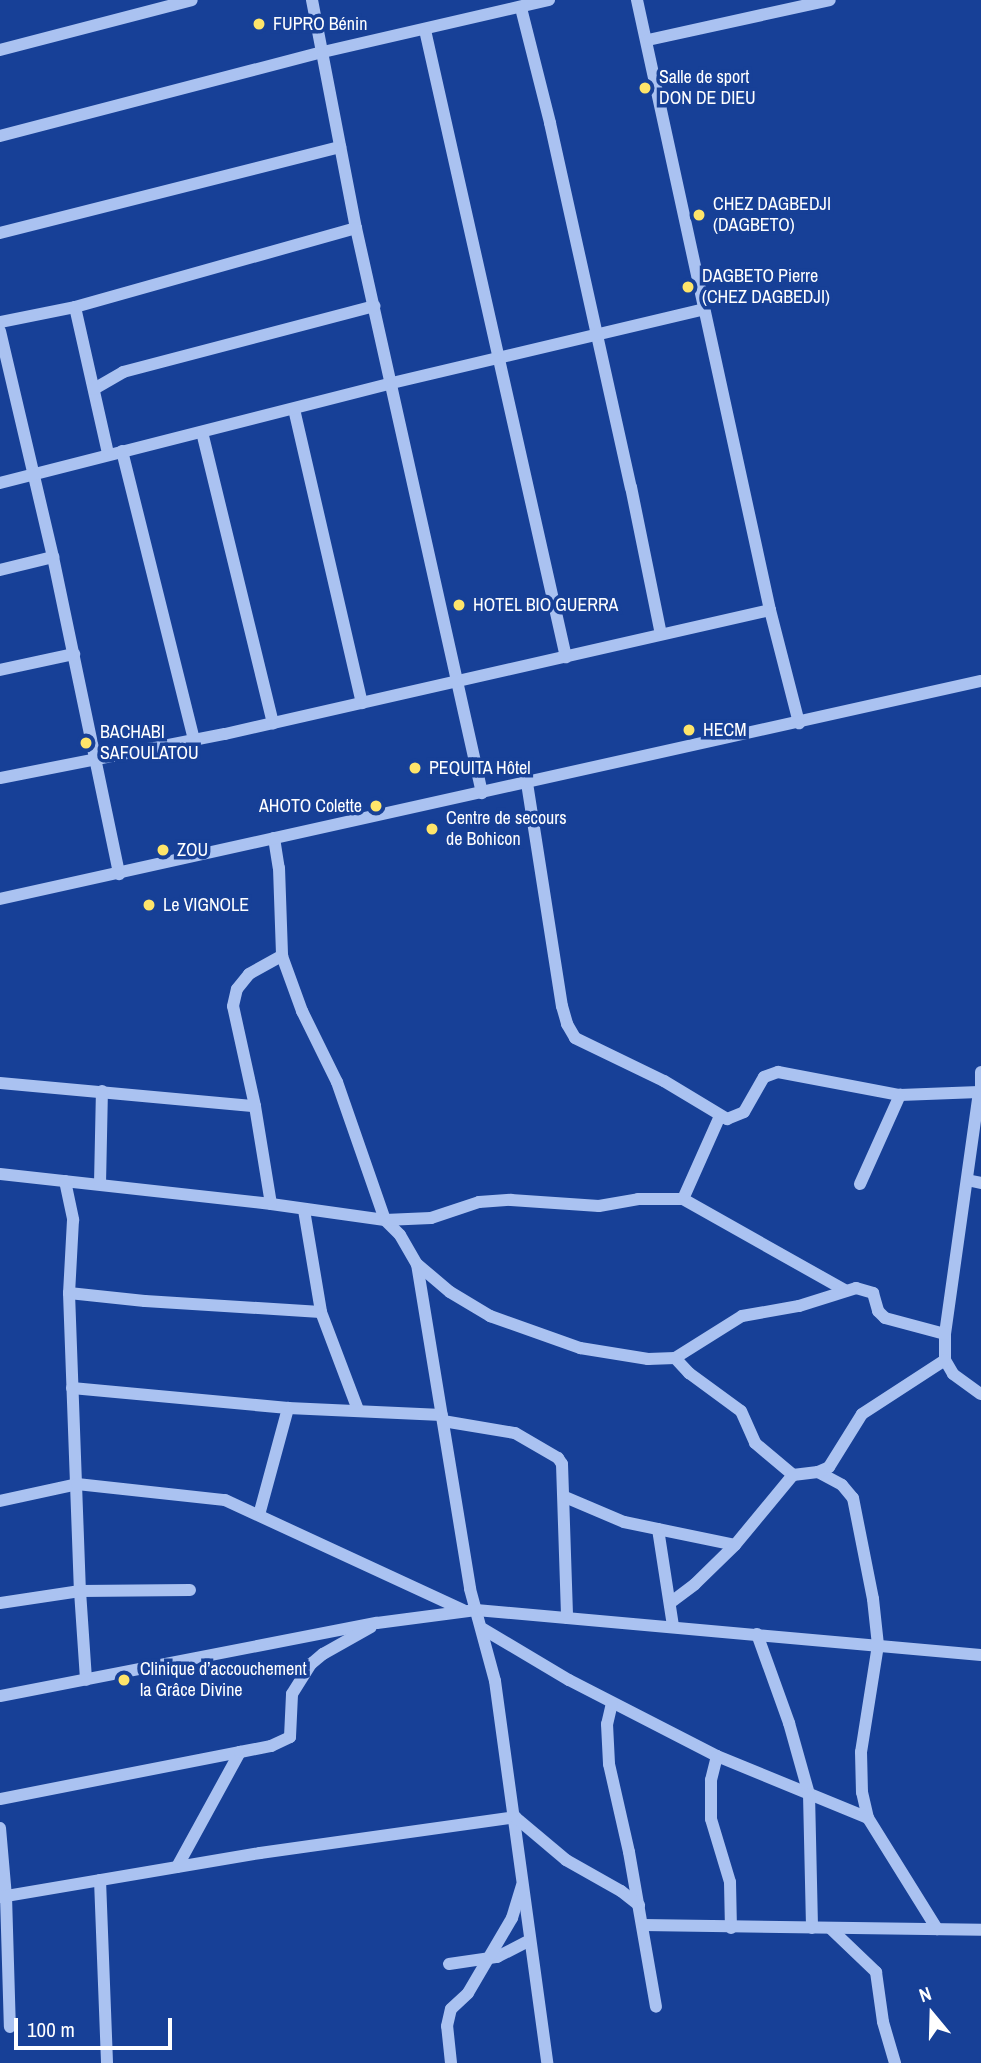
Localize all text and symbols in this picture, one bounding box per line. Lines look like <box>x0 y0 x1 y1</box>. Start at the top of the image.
place label: FUPRO Bénin <box>273 13 367 35</box>
marker: FUPRO Bénin <box>251 16 267 32</box>
place label: Salle de sport DON DE DIEU <box>659 67 756 110</box>
marker: Salle de sport DON DE DIEU <box>637 80 653 96</box>
place label: CHEZ DAGBEDJI (DAGBETO) <box>713 194 831 236</box>
marker: CHEZ DAGBEDJI (DAGBETO) <box>691 207 707 223</box>
place label: DAGBETO Pierre (CHEZ DAGBEDJI) <box>702 266 830 308</box>
marker: DAGBETO Pierre (CHEZ DAGBEDJI) <box>680 279 696 295</box>
place label: HOTEL BIO GUERRA <box>473 594 619 616</box>
marker: HOTEL BIO GUERRA <box>451 597 467 613</box>
place label: HECM <box>703 719 746 741</box>
place label: BACHABI SAFOULATOU <box>100 722 199 764</box>
marker: HECM <box>681 722 697 738</box>
marker: BACHABI SAFOULATOU <box>78 735 94 751</box>
place label: PEQUITA Hôtel <box>429 757 531 779</box>
marker: PEQUITA Hôtel <box>407 760 423 776</box>
place label: AHOTO Colette <box>259 795 362 817</box>
marker: AHOTO Colette <box>368 798 384 814</box>
place label: Centre de secours de Bohicon <box>446 808 567 850</box>
marker: Centre de secours de Bohicon <box>424 821 440 837</box>
place label: ZOU <box>177 839 208 861</box>
marker: ZOU <box>155 842 171 858</box>
place label: Le VIGNOLE <box>163 894 249 916</box>
marker: Le VIGNOLE <box>141 897 157 913</box>
place label: Clinique d’accouchement la Grâce Divine <box>140 1659 307 1702</box>
marker: Clinique d’accouchement la Grâce Divine <box>114 1670 134 1690</box>
north arrow <box>897 1979 967 2049</box>
text: N <box>916 1980 935 2008</box>
scale bar <box>18 2004 175 2048</box>
text: 100 m <box>27 2015 75 2044</box>

